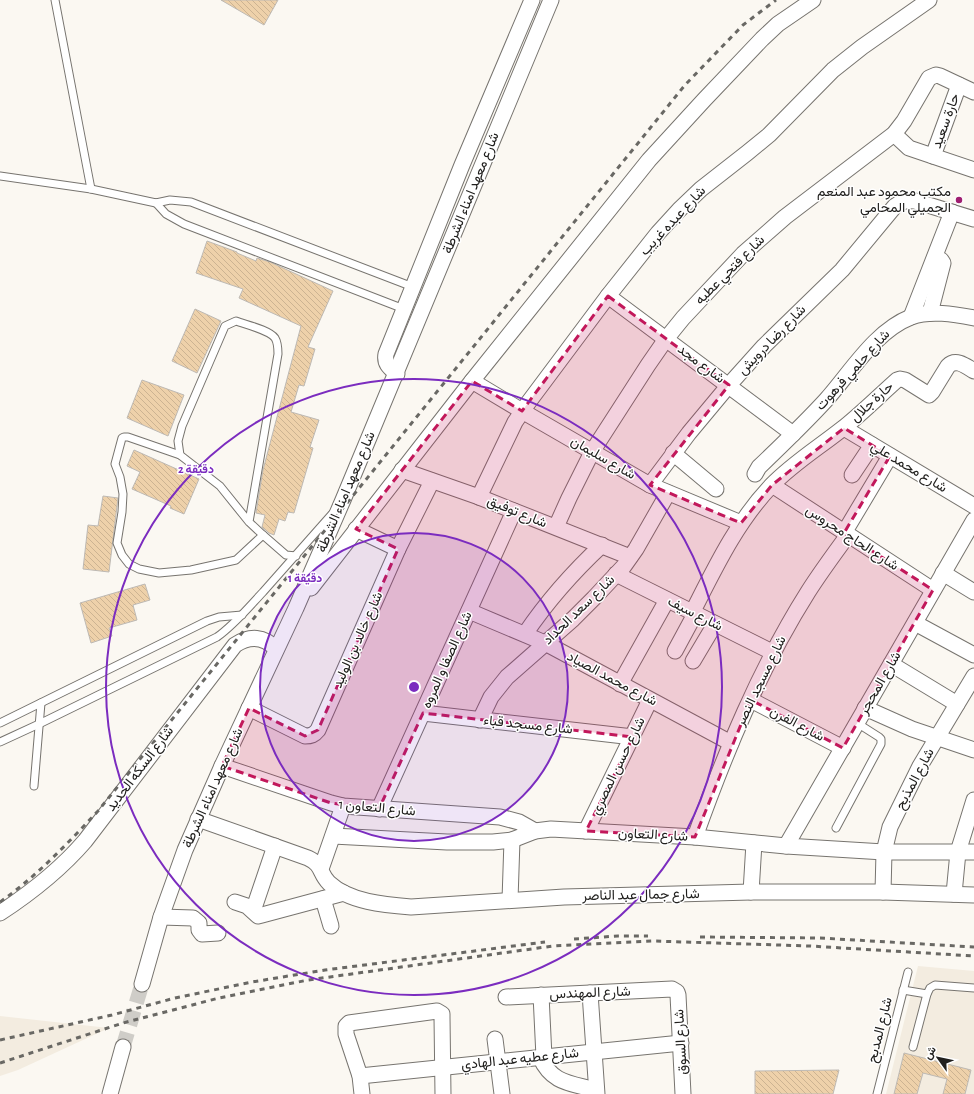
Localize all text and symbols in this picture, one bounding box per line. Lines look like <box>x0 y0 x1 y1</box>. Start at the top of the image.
street label: حارة سعيد <box>930 92 963 151</box>
street label: شارع معهد امناء الشرطة <box>440 130 505 257</box>
street label: شارع عبده غريب <box>638 184 711 260</box>
place label: مكتب محمود عبد المنعم الجميلي المحامي <box>817 185 951 219</box>
marker: مكتب محمود عبد المنعم الجميلي المحامي <box>954 195 964 205</box>
street label: شارع فتحي عطيه <box>693 233 770 310</box>
street label: شارع رضا درويش <box>735 302 811 380</box>
street label: شارع حلمي فرهوت <box>813 327 896 416</box>
street label: شارع مجد <box>673 342 727 389</box>
street label: حارة جلال <box>848 379 897 426</box>
street label: شارع معهد امناء الشرطة <box>314 430 381 556</box>
street label: شارع سليمان <box>567 434 638 485</box>
street label: شارع محمد علي <box>866 439 950 499</box>
text: 2 دقيقة <box>178 463 214 476</box>
street label: شارع توفيق <box>484 494 549 533</box>
street label: شارع الحاج محروس <box>801 503 901 576</box>
text: 1 دقيقة <box>288 572 322 585</box>
street label: شارع سعد الحداد <box>541 572 620 650</box>
street label: شارع خالد بن الوليد <box>330 590 388 692</box>
street label: شارع سيف <box>664 594 725 636</box>
street label: شارع الصفا و المروه <box>419 609 477 712</box>
street label: شارع مسجد النصر <box>733 634 792 731</box>
street label: شارع محمد الصياد <box>563 649 659 711</box>
street label: شارع المحجر <box>856 649 906 719</box>
centre of rings <box>407 680 421 694</box>
street label: شارع الفرن <box>766 704 826 747</box>
street label: شارع مسجد قباء <box>482 713 573 740</box>
street label: شارع حسن المصري <box>588 715 651 819</box>
street label: شارع السكه الحديد <box>104 724 179 816</box>
street label: شارع معهد امناء الشرطة <box>180 726 248 851</box>
street label: شارع المذبح <box>893 746 940 813</box>
street label: شارع التعاون 1 <box>338 798 416 821</box>
street label: شارع التعاون <box>617 826 688 847</box>
street label: شارع جمال عبد الناصر <box>581 887 700 906</box>
street label: شارع المهندس <box>549 985 631 1004</box>
street label: شارع المدبح <box>865 996 898 1065</box>
street label: شارع السوق <box>672 1009 693 1075</box>
north arrow <box>918 1038 958 1078</box>
text: ش <box>922 1044 939 1062</box>
street label: شارع عطيه عبد الهادي <box>460 1046 580 1076</box>

